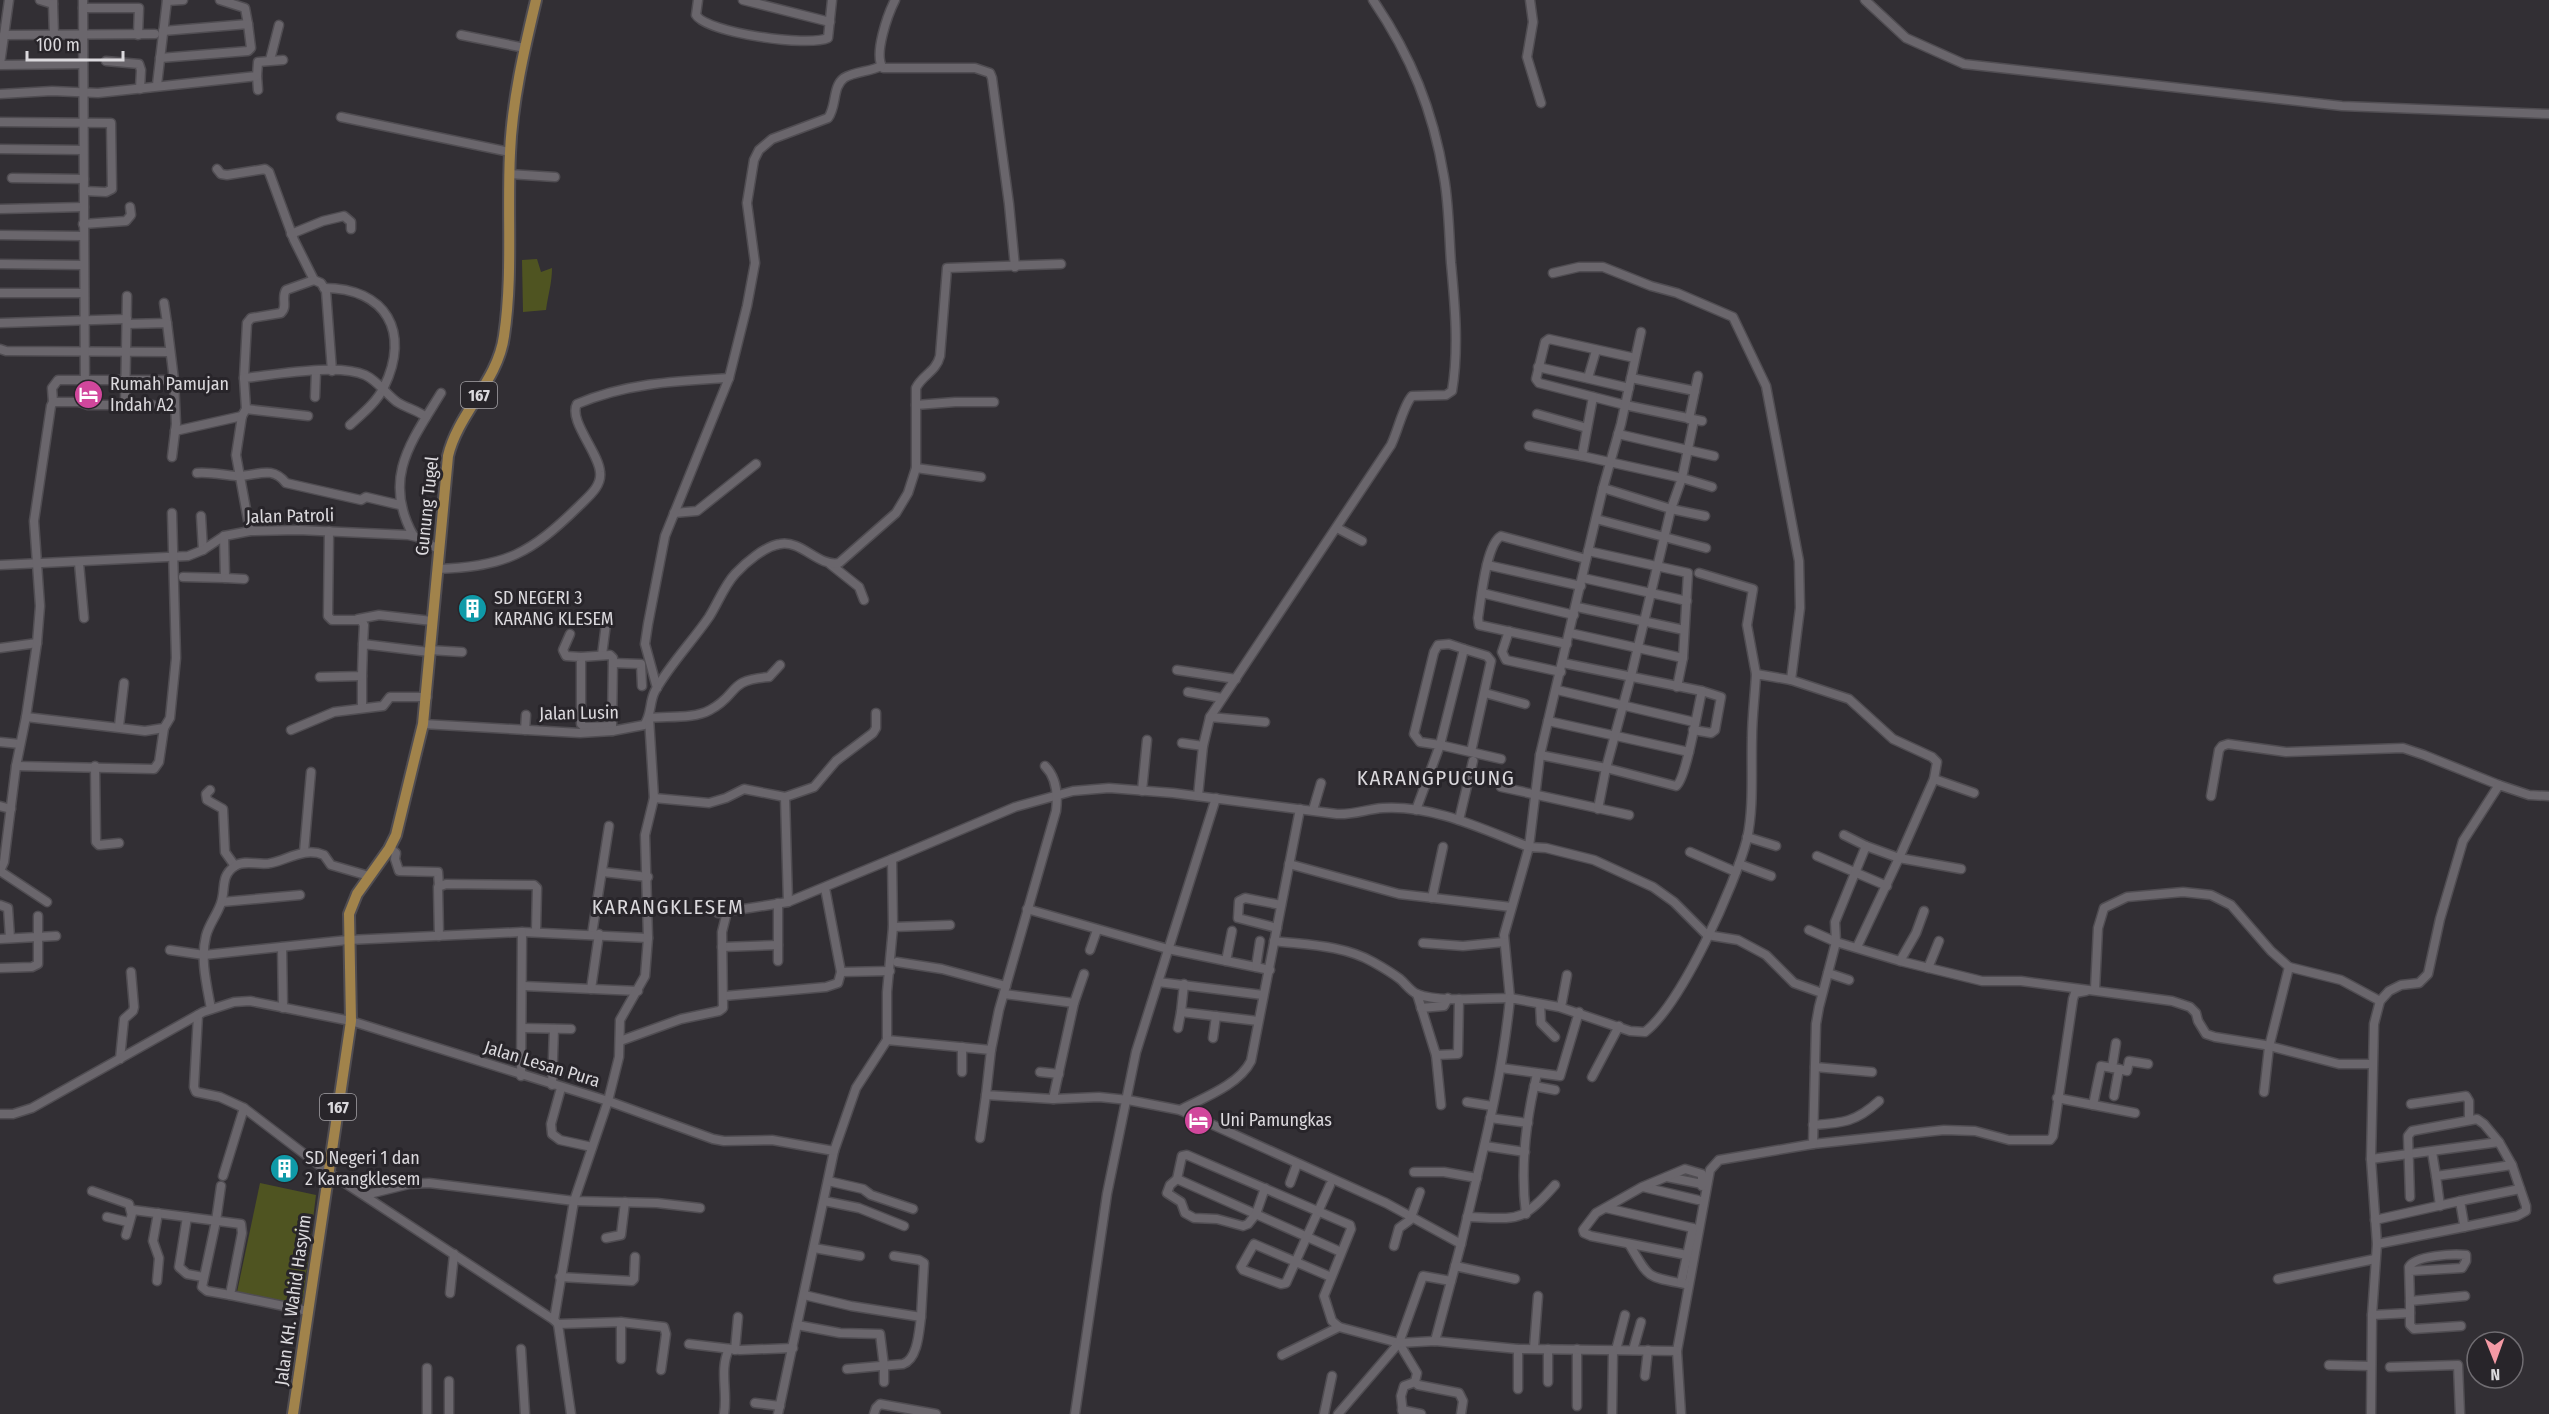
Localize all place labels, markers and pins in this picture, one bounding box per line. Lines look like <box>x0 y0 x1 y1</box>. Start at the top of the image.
place label: Rumah Pamujan Indah A2 <box>110 373 229 416</box>
hotel icon: Rumah Pamujan Indah A2 <box>73 378 105 410</box>
place label: SD NEGERI 3 KARANG KLESEM <box>494 587 614 630</box>
building icon: SD NEGERI 3 KARANG KLESEM <box>457 592 489 624</box>
hotel icon: Uni Pamungkas <box>1183 1104 1215 1136</box>
place label: Uni Pamungkas <box>1220 1109 1332 1131</box>
place label: SD Negeri 1 dan 2 Karangklesem <box>305 1147 420 1190</box>
building icon: SD Negeri 1 dan 2 Karangklesem <box>268 1152 300 1184</box>

